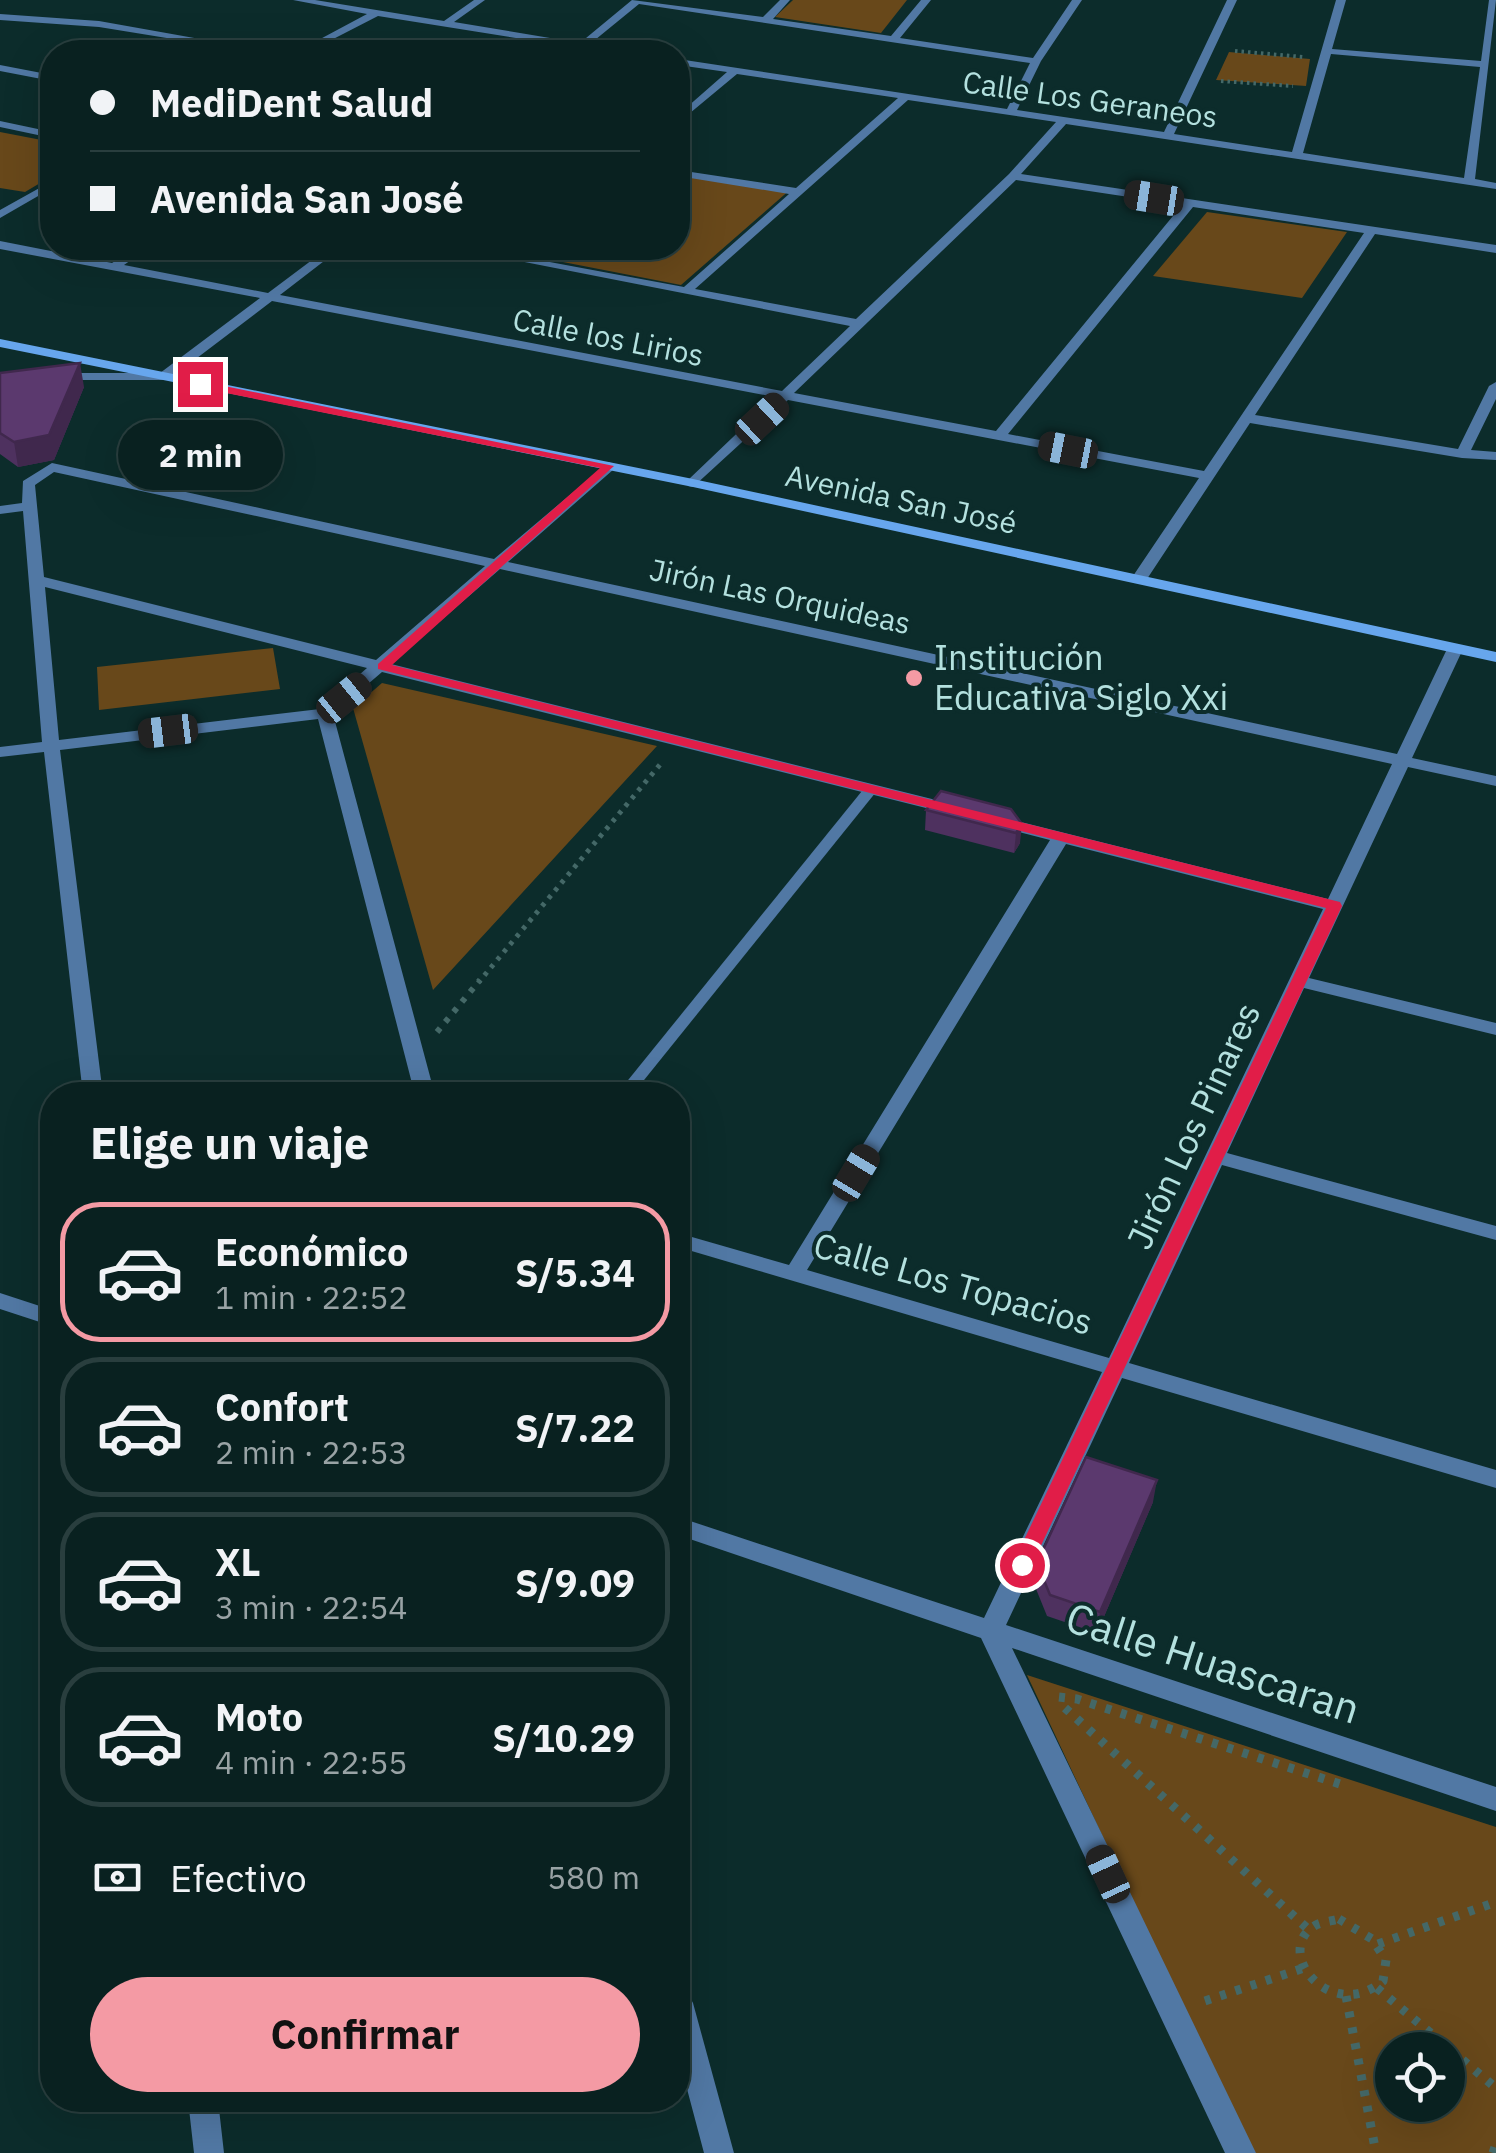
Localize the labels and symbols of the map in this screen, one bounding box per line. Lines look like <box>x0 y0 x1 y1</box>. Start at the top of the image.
street label: Calle Los Geraneos <box>960 61 1220 136</box>
car <box>1122 178 1186 218</box>
street label: Calle los Lirios <box>510 299 707 374</box>
route end <box>178 362 223 407</box>
car <box>730 388 794 450</box>
callout: 2 min <box>118 419 282 489</box>
car <box>1036 430 1100 470</box>
street label: Avenida San José <box>782 455 1021 542</box>
street label: Jirón Las Orquideas <box>646 549 914 642</box>
place label: Institución Educativa Siglo Xxi <box>934 634 1228 720</box>
car <box>311 667 377 729</box>
marker: Institución Educativa Siglo Xxi <box>903 667 925 689</box>
car <box>136 712 200 750</box>
street label: Jirón Los Pinares <box>1116 995 1270 1256</box>
car <box>828 1140 884 1206</box>
street label: Calle Los Topacios <box>808 1221 1098 1345</box>
route start <box>1000 1543 1045 1588</box>
street label: Calle Huascaran <box>1059 1589 1367 1736</box>
car <box>1082 1840 1134 1908</box>

